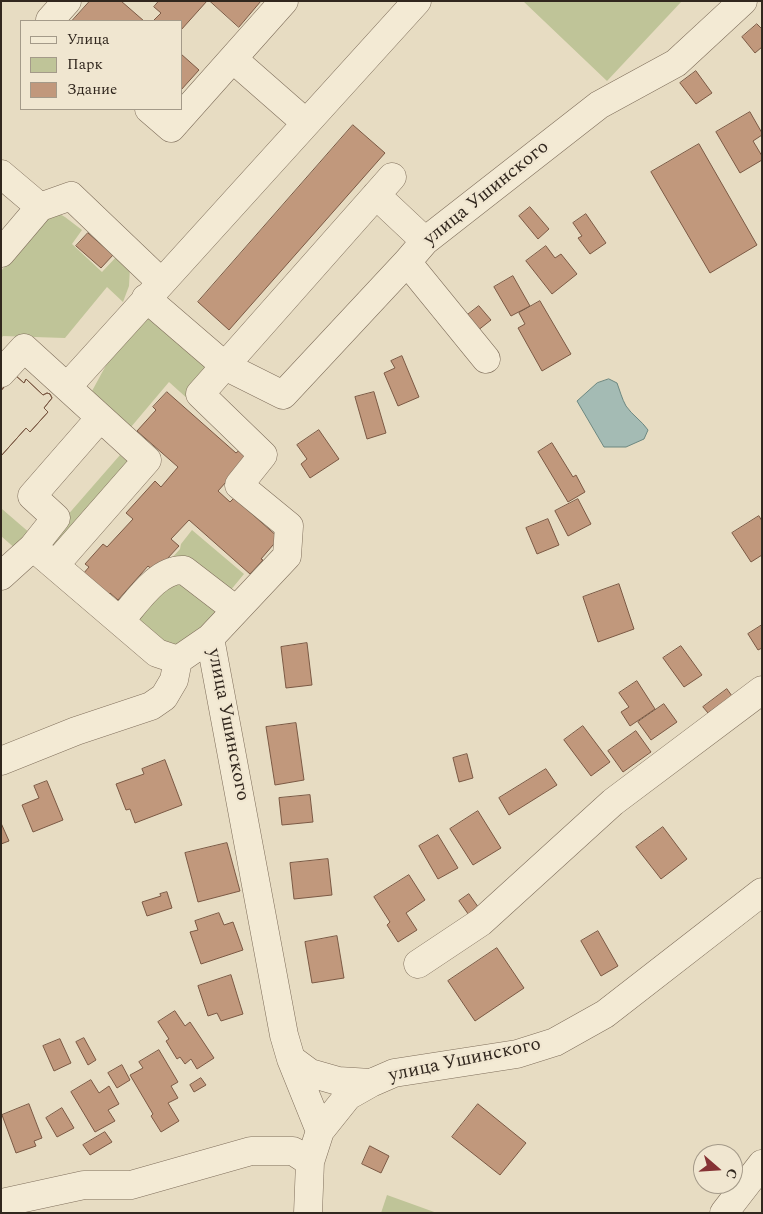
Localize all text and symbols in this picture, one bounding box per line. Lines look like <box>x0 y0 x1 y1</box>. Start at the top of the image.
legend <box>20 20 182 110</box>
text: Улица <box>67 28 109 51</box>
text: Парк <box>67 53 103 76</box>
text: Здание <box>67 78 117 101</box>
street label: улица Ушинского <box>420 136 554 252</box>
street label: улица Ушинского <box>201 647 253 803</box>
street label: улица Ушинского <box>387 1034 543 1088</box>
north arrow <box>693 1144 743 1194</box>
text: С <box>720 1166 743 1182</box>

